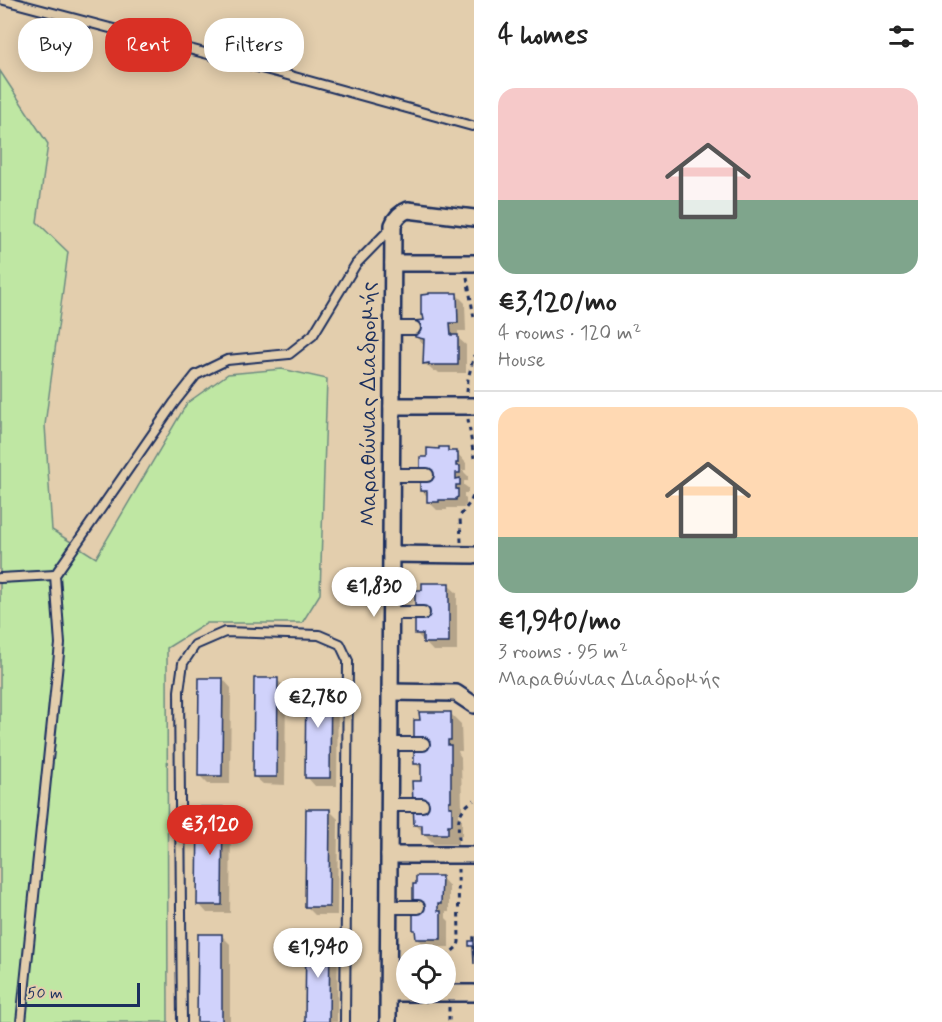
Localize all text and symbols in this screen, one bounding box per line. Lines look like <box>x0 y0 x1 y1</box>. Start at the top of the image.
chip: Buy <box>18 18 93 72</box>
chip: Rent <box>105 18 192 72</box>
chip: Filters <box>204 18 304 72</box>
text: 4 homes <box>498 19 588 53</box>
icon: filters <box>885 20 918 53</box>
icon: home <box>654 127 762 235</box>
street label: Μαραθώνιας Διαδρομής <box>355 282 383 526</box>
text: €3,120/mo <box>498 286 617 320</box>
text: 4 rooms · 120 m² <box>498 320 641 347</box>
text: House <box>498 347 545 374</box>
icon: home <box>654 446 762 554</box>
pin: €1,830 <box>325 567 423 618</box>
text: €1,830 <box>346 573 402 600</box>
text: €1,940/mo <box>498 605 621 639</box>
text: 3 rooms · 95 m² <box>498 639 628 666</box>
text: Μαραθώνιας Διαδρομής <box>498 666 720 693</box>
pin: €2,780 <box>269 678 367 729</box>
text: €2,780 <box>288 684 348 711</box>
pin: €3,120 <box>161 805 259 856</box>
text: €3,120 <box>181 811 239 838</box>
pin: €1,940 <box>269 928 367 979</box>
text: €1,940 <box>287 934 349 961</box>
map controls <box>396 944 456 1004</box>
button: locate <box>396 944 456 1004</box>
scale bar <box>18 980 140 1008</box>
text: 50 m <box>27 983 63 1004</box>

